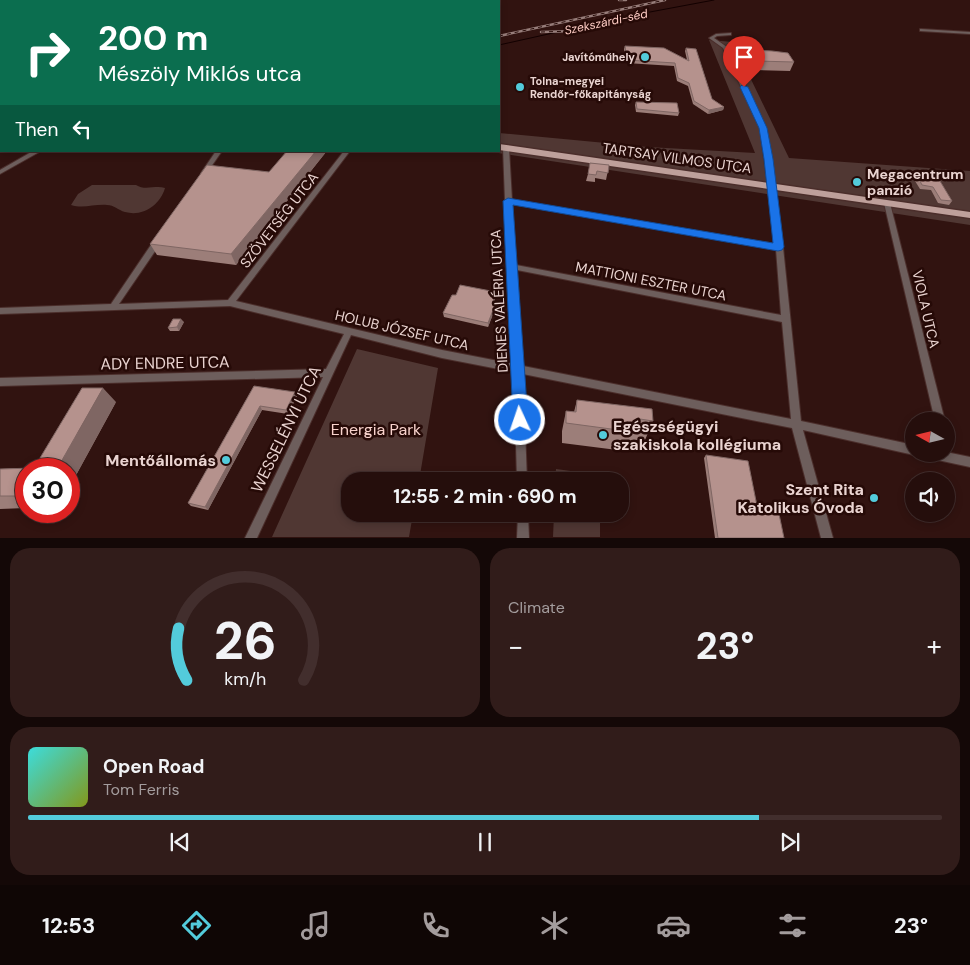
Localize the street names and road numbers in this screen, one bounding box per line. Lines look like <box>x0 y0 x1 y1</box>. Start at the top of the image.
street label: TARTSAY VILMOS UTCA <box>601 139 753 177</box>
street label: SZÖVETSÉG UTCA <box>236 168 322 272</box>
street label: DIENES VALÉRIA UTCA <box>486 229 512 373</box>
street label: MATTIONI ESZTER UTCA <box>574 258 728 304</box>
street label: VIOLA UTCA <box>908 268 944 350</box>
street label: HOLUB JÓZSEF UTCA <box>333 306 471 354</box>
street label: ADY ENDRE UTCA <box>100 351 230 375</box>
street label: WESSELÉNYI UTCA <box>246 362 326 496</box>

